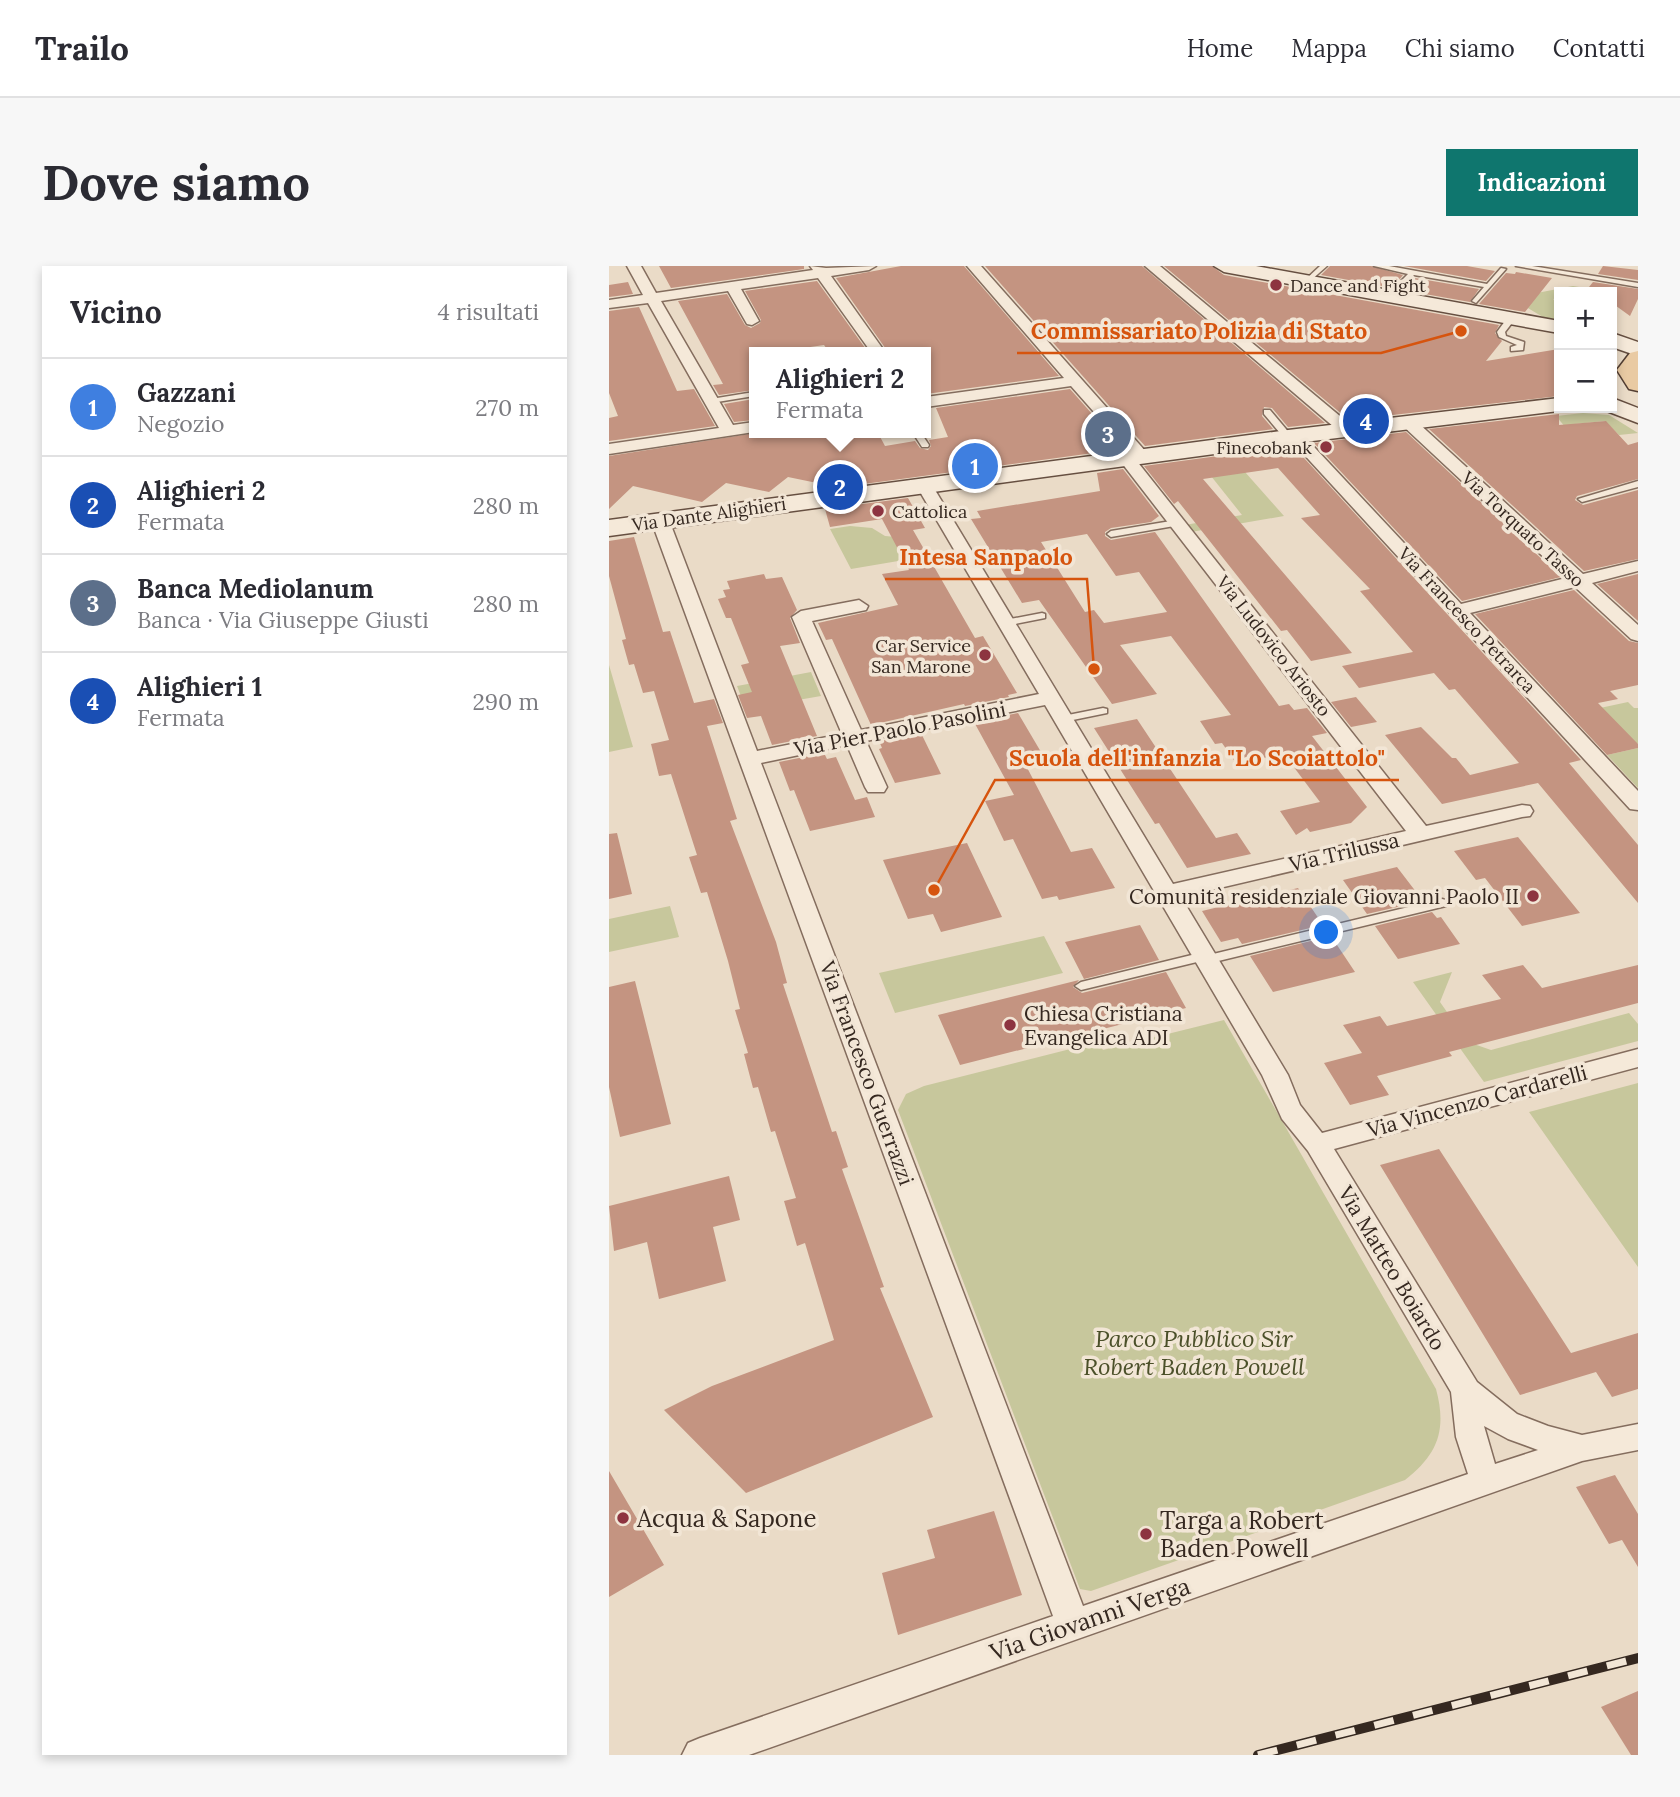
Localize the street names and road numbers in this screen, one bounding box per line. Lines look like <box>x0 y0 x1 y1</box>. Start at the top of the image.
street label: Via Torquato Tasso <box>1456 466 1589 592</box>
street label: Via Dante Alighieri <box>629 492 788 536</box>
street label: Via Francesco Petrarca <box>1393 541 1541 698</box>
street label: Via Ludovico Ariosto <box>1211 570 1336 721</box>
street label: Via Pier Paolo Pasolini <box>791 695 1008 763</box>
street label: Via Trilussa <box>1285 826 1402 878</box>
street label: Via Francesco Guerrazzi <box>814 956 920 1189</box>
street label: Via Vincenzo Cardarelli <box>1363 1059 1590 1144</box>
street label: Via Matteo Boiardo <box>1332 1180 1452 1355</box>
street label: Via Giovanni Verga <box>985 1570 1194 1668</box>

